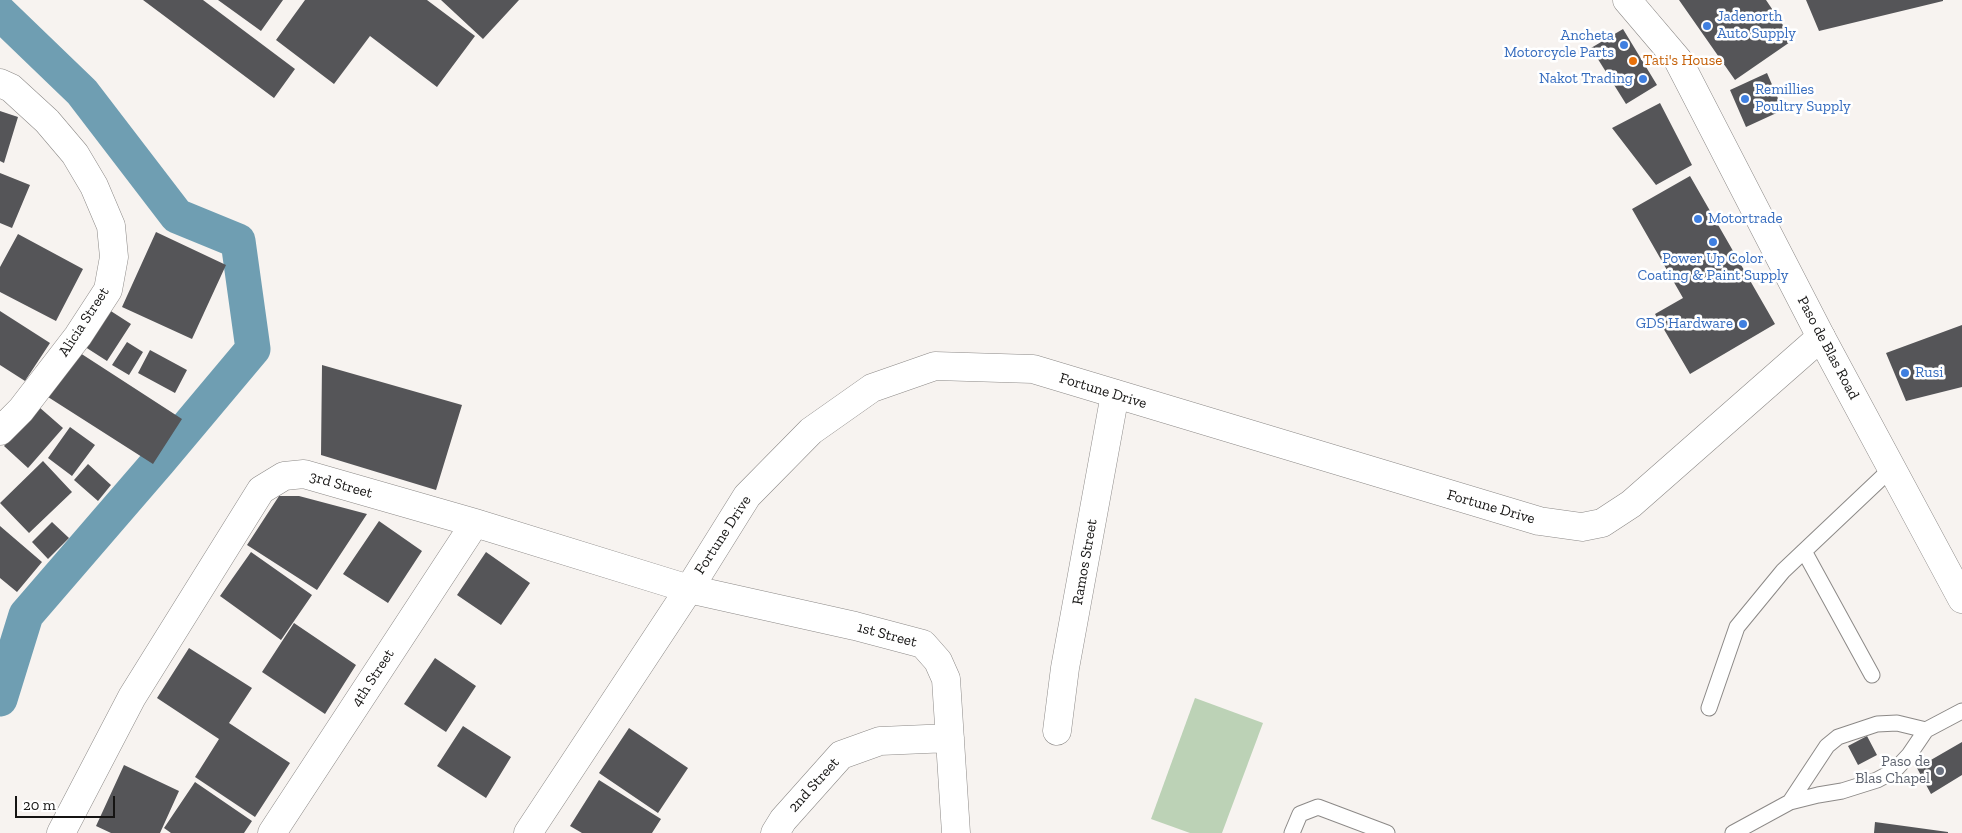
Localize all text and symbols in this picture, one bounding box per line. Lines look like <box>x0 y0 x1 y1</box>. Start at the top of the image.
place label: Jadenorth Auto Supply <box>1717 8 1796 43</box>
marker: Jadenorth Auto Supply <box>1701 20 1713 32</box>
place label: Ancheta Motorcycle Parts <box>1504 27 1614 62</box>
marker: Ancheta Motorcycle Parts <box>1618 39 1630 51</box>
place label: Tati's House <box>1643 52 1722 70</box>
marker: Tati's House <box>1627 55 1639 67</box>
place label: Nakot Trading <box>1539 70 1633 88</box>
marker: Nakot Trading <box>1637 73 1649 85</box>
place label: Remillies Poultry Supply <box>1755 81 1851 116</box>
marker: Remillies Poultry Supply <box>1739 93 1751 105</box>
place label: Motortrade <box>1708 210 1783 228</box>
marker: Motortrade <box>1692 213 1704 225</box>
marker: Power Up Color Coating & Paint Supply <box>1707 236 1719 248</box>
place label: Power Up Color Coating & Paint Supply <box>1638 250 1788 285</box>
street label: Alicia Street <box>55 284 113 360</box>
street label: Paso de Blas Road <box>1793 293 1863 403</box>
place label: GDS Hardware <box>1636 315 1733 333</box>
marker: GDS Hardware <box>1737 318 1749 330</box>
place label: Rusi <box>1915 364 1943 382</box>
marker: Rusi <box>1899 367 1911 379</box>
street label: Fortune Drive <box>1057 369 1149 413</box>
street label: 3rd Street <box>307 467 375 503</box>
street label: Fortune Drive <box>1445 486 1537 528</box>
street label: Fortune Drive <box>691 492 755 578</box>
street label: Ramos Street <box>1069 518 1101 606</box>
street label: 1st Street <box>855 618 919 652</box>
street label: 4th Street <box>348 646 398 710</box>
place label: Paso de Blas Chapel <box>1855 753 1930 788</box>
street label: 2nd Street <box>785 754 843 816</box>
marker: Paso de Blas Chapel <box>1934 765 1946 777</box>
scale bar <box>18 786 118 818</box>
text: 20 m <box>23 796 56 814</box>

